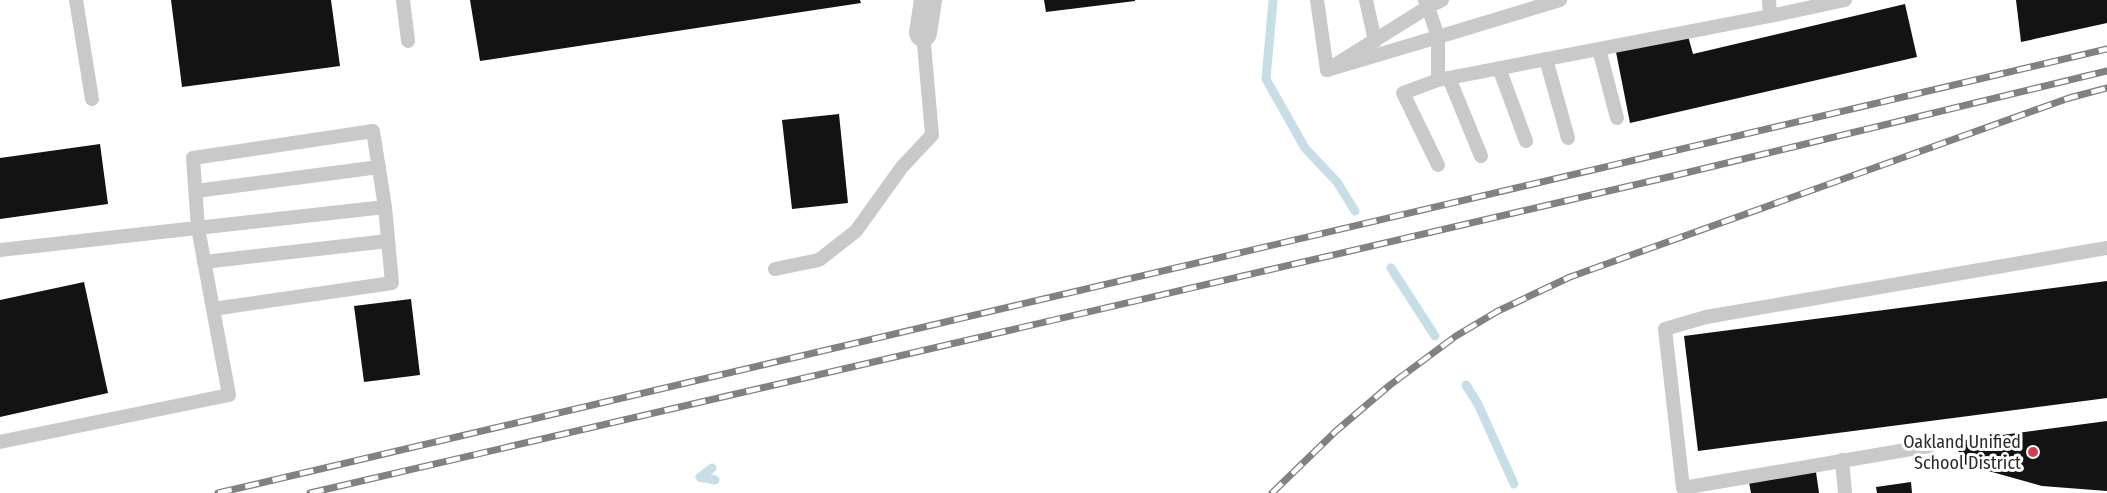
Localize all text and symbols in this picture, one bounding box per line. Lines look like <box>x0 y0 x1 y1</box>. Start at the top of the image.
place label: Oakland Unified School District <box>1903 431 2021 474</box>
marker: Oakland Unified School District <box>2026 445 2040 459</box>

